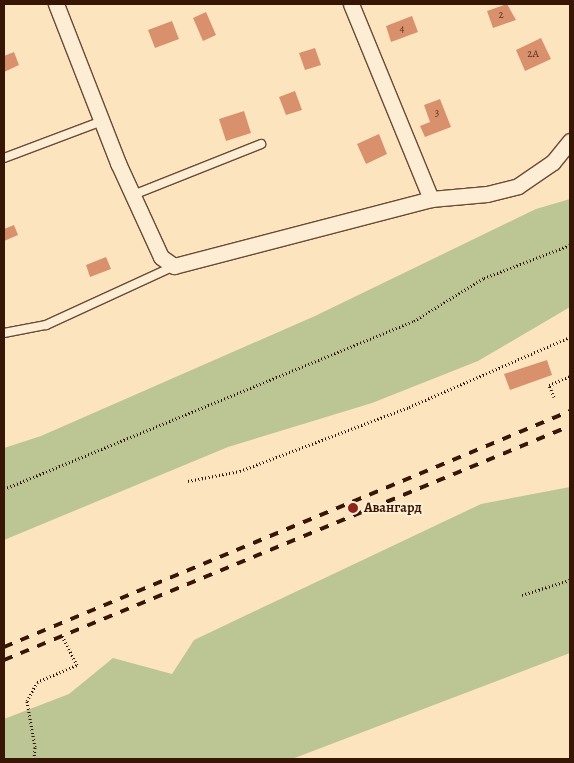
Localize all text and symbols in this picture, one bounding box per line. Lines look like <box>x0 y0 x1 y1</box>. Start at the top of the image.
house number: 2 <box>498 8 504 22</box>
house number: 4 <box>400 22 404 36</box>
house number: 2А <box>527 47 539 61</box>
house number: 3 <box>435 106 439 120</box>
place label: Авангард <box>364 500 422 516</box>
marker: Авангард <box>346 501 360 515</box>

